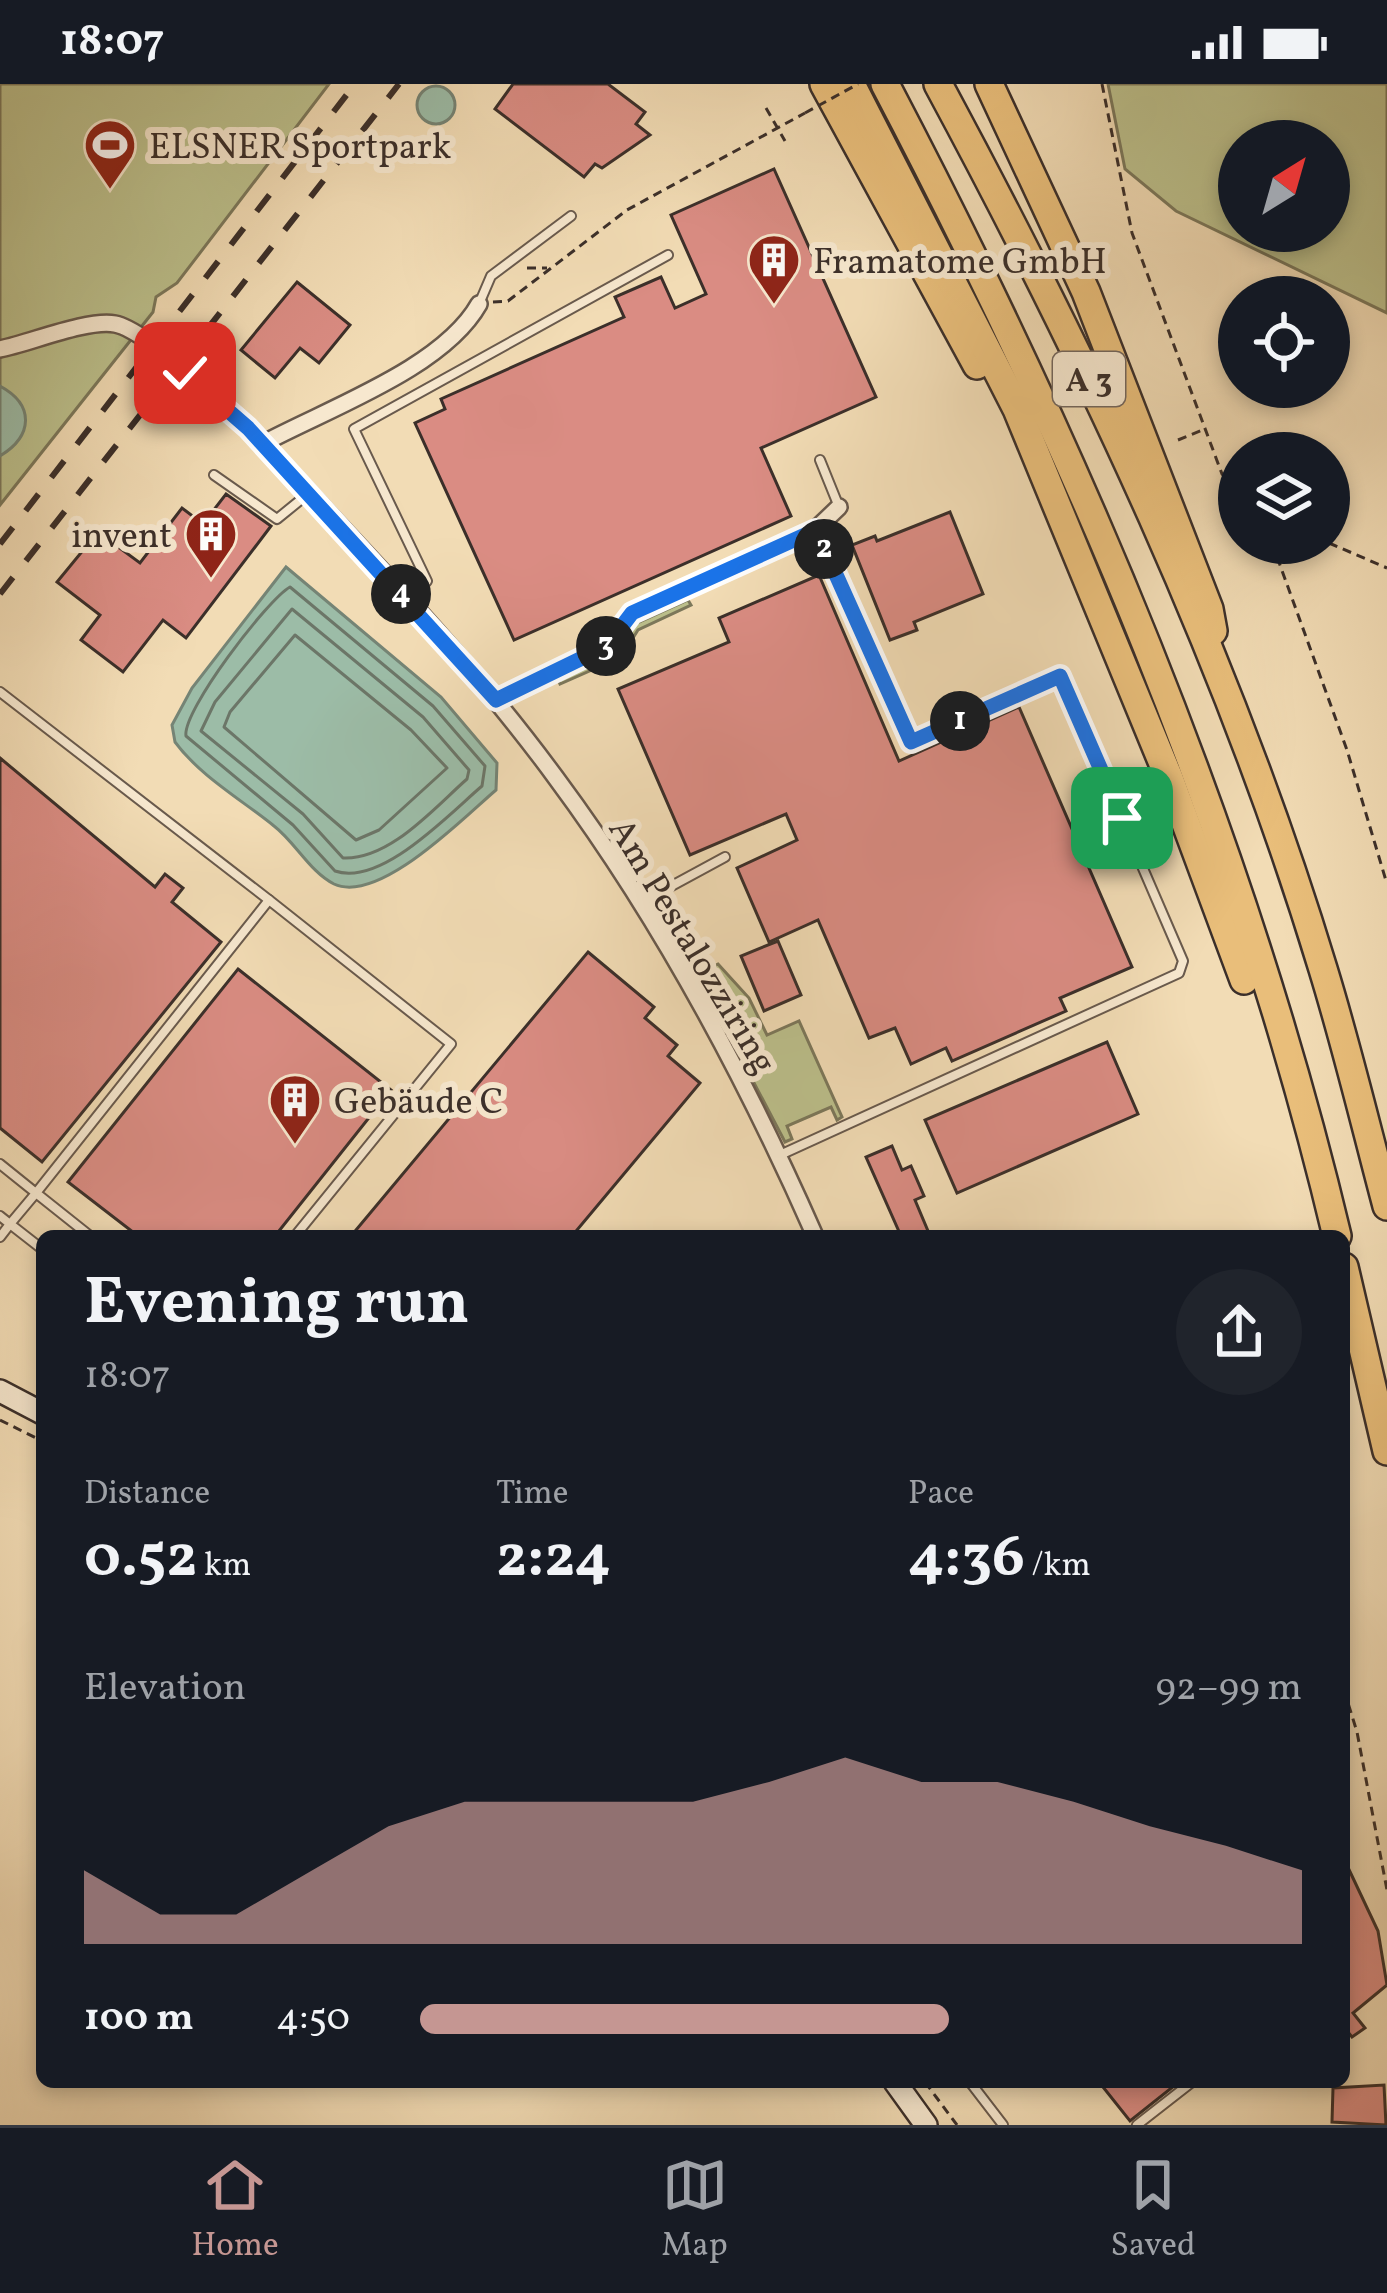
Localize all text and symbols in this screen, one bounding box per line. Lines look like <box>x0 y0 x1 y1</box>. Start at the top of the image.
text: 18:07 <box>60 11 165 74</box>
sports icon: ELSNER Sportpark <box>82 117 138 191</box>
north arrow <box>1218 120 1350 252</box>
map controls <box>1218 120 1350 564</box>
place label: ELSNER Sportpark <box>149 124 451 174</box>
building icon: Framatome GmbH <box>746 232 802 306</box>
place label: Framatome GmbH <box>813 239 1107 289</box>
button: locate <box>1218 276 1350 408</box>
pin <box>134 322 236 424</box>
icon: check <box>152 340 218 406</box>
road number: A 3 <box>1053 352 1125 406</box>
button: layers <box>1218 432 1350 564</box>
building icon: invent <box>183 506 239 580</box>
place label: invent <box>71 513 172 563</box>
pin: 2 <box>794 519 854 579</box>
text: 2 <box>815 526 833 572</box>
pin: 4 <box>371 564 431 624</box>
text: 4 <box>391 571 411 617</box>
pin: 3 <box>576 616 636 676</box>
text: 3 <box>598 623 614 669</box>
pin: 1 <box>930 691 990 751</box>
text: 1 <box>953 698 967 744</box>
pin <box>1071 767 1173 869</box>
icon: arrive <box>1089 785 1155 851</box>
street label: Am Pestalozziring <box>594 810 787 1084</box>
building icon: Gebäude C <box>267 1072 323 1146</box>
place label: Gebäude C <box>334 1079 503 1129</box>
text: Evening run <box>84 1259 470 1351</box>
button: share <box>1176 1269 1302 1395</box>
text: 18:07 <box>84 1350 171 1404</box>
text: Distance <box>84 1472 210 1518</box>
text: Time <box>496 1472 568 1518</box>
text: Pace <box>908 1472 974 1518</box>
text: 0.52 <box>84 1518 198 1601</box>
text: 2:24 <box>496 1518 611 1601</box>
text: 4:36 <box>908 1518 1025 1601</box>
text: km <box>198 1544 251 1590</box>
text: /km <box>1025 1544 1091 1590</box>
text: Elevation <box>84 1662 246 1716</box>
text: 92–99 m <box>1156 1662 1302 1716</box>
text: 100 m <box>84 1992 194 2046</box>
text: 4:50 <box>276 1992 350 2046</box>
tab: Home <box>191 2152 279 2270</box>
tab: Map <box>662 2152 728 2270</box>
tab: Saved <box>1111 2152 1196 2270</box>

